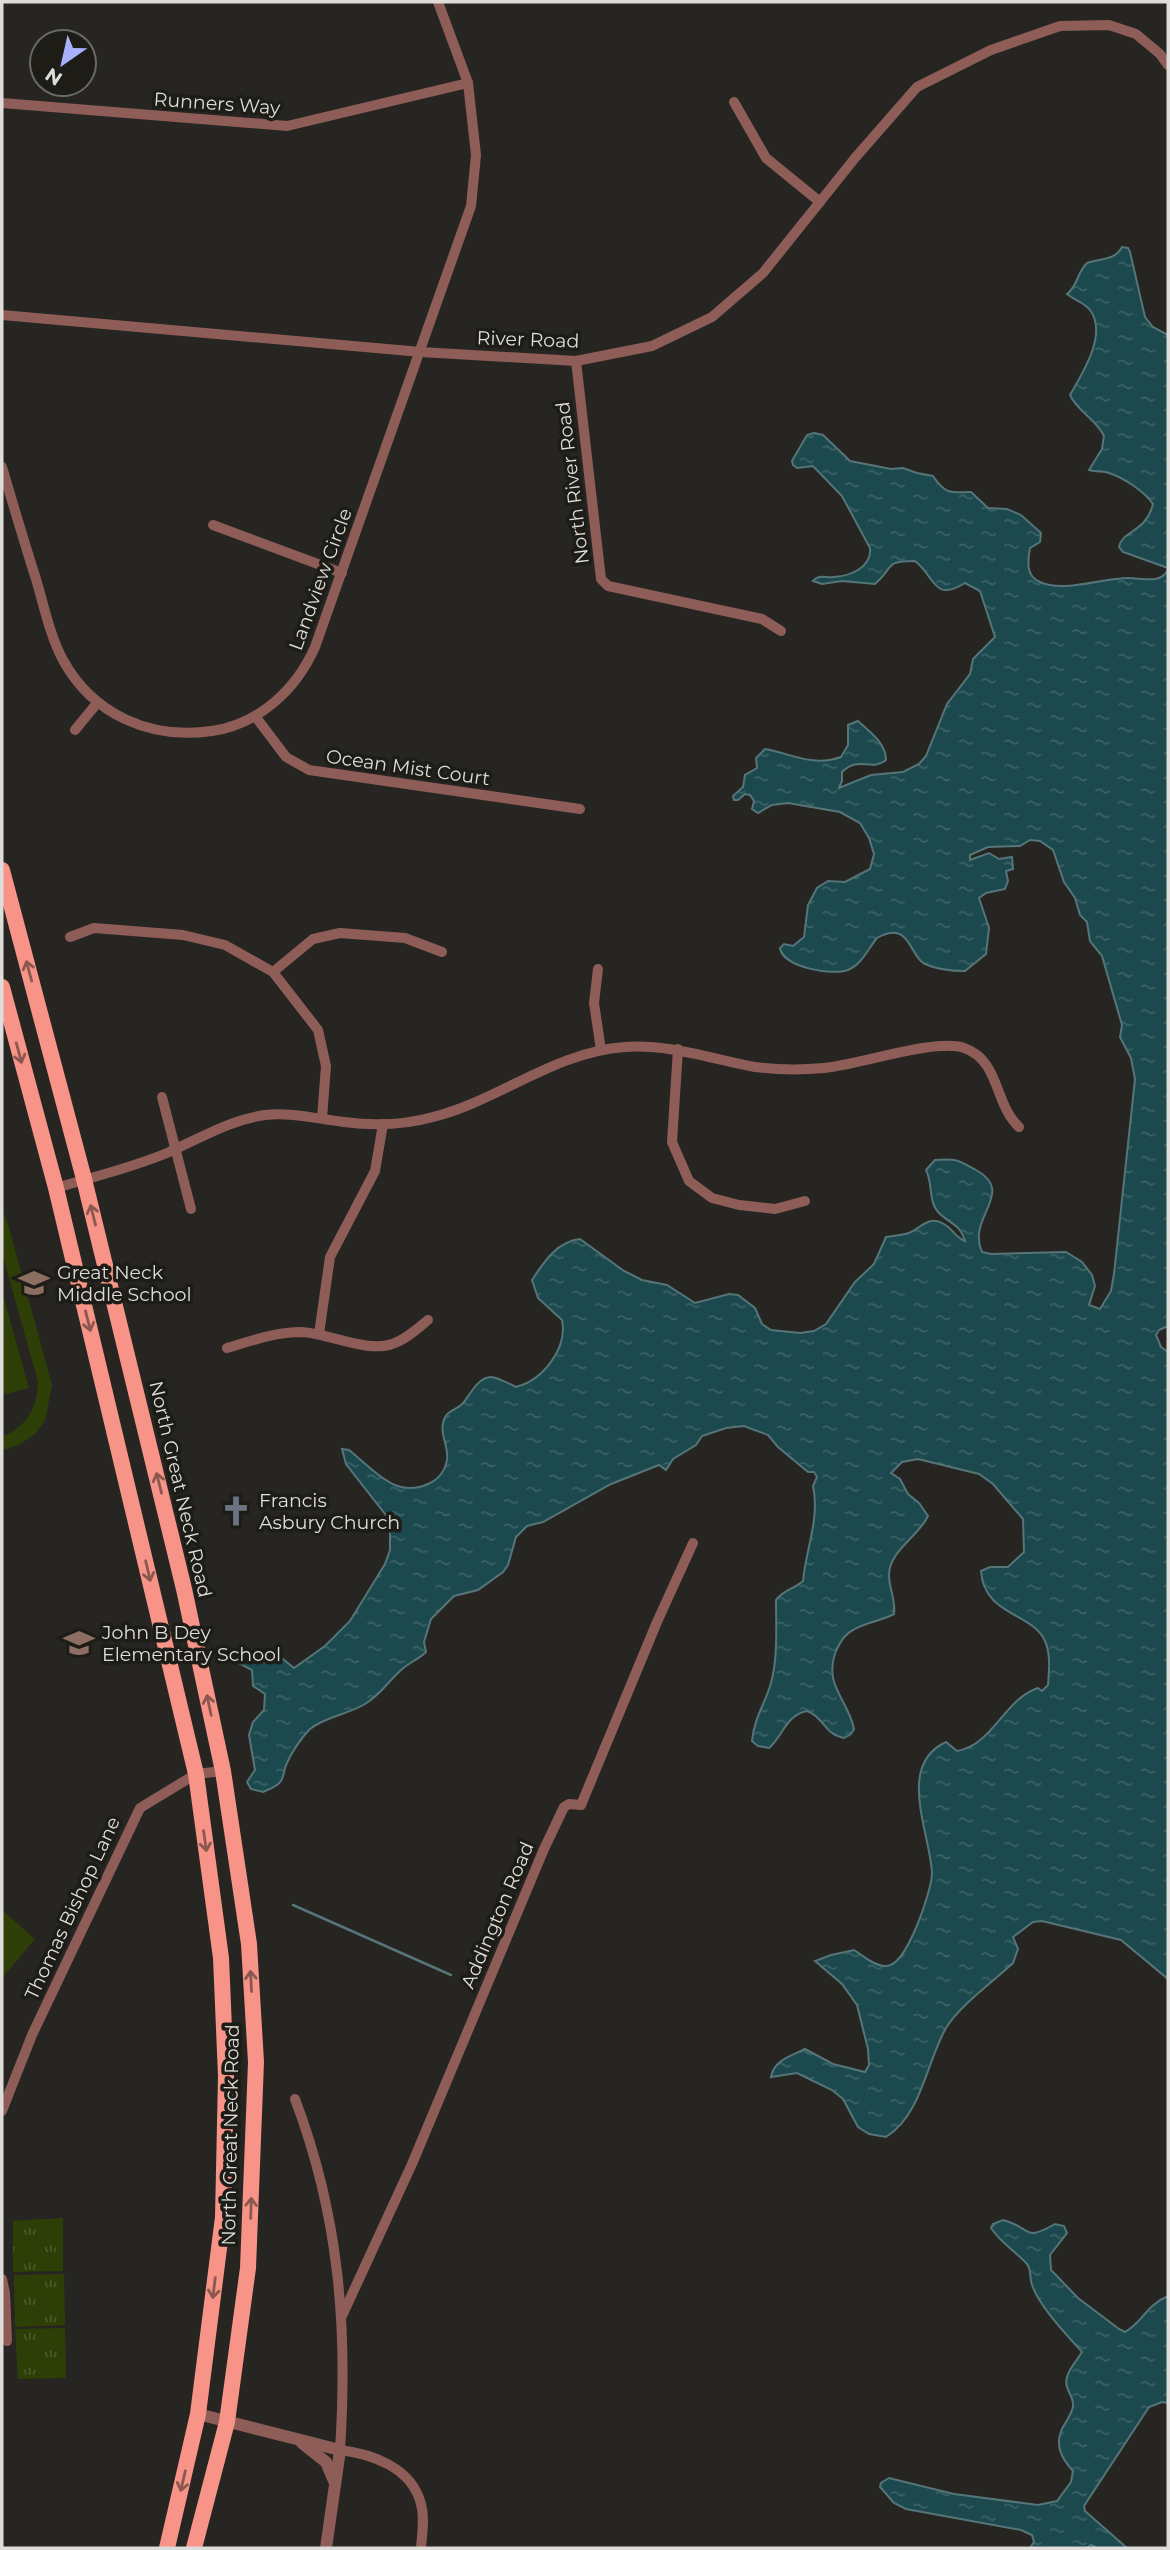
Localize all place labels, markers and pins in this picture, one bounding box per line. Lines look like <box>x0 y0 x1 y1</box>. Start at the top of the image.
place label: Great Neck Middle School <box>57 1261 192 1306</box>
school or university icon: Great Neck Middle School <box>17 1266 51 1300</box>
place label: Francis Asbury Church <box>259 1489 400 1534</box>
church icon: Francis Asbury Church <box>219 1494 253 1528</box>
place label: John B Dey Elementary School <box>101 1621 281 1666</box>
school or university icon: John B Dey Elementary School <box>62 1626 96 1660</box>

